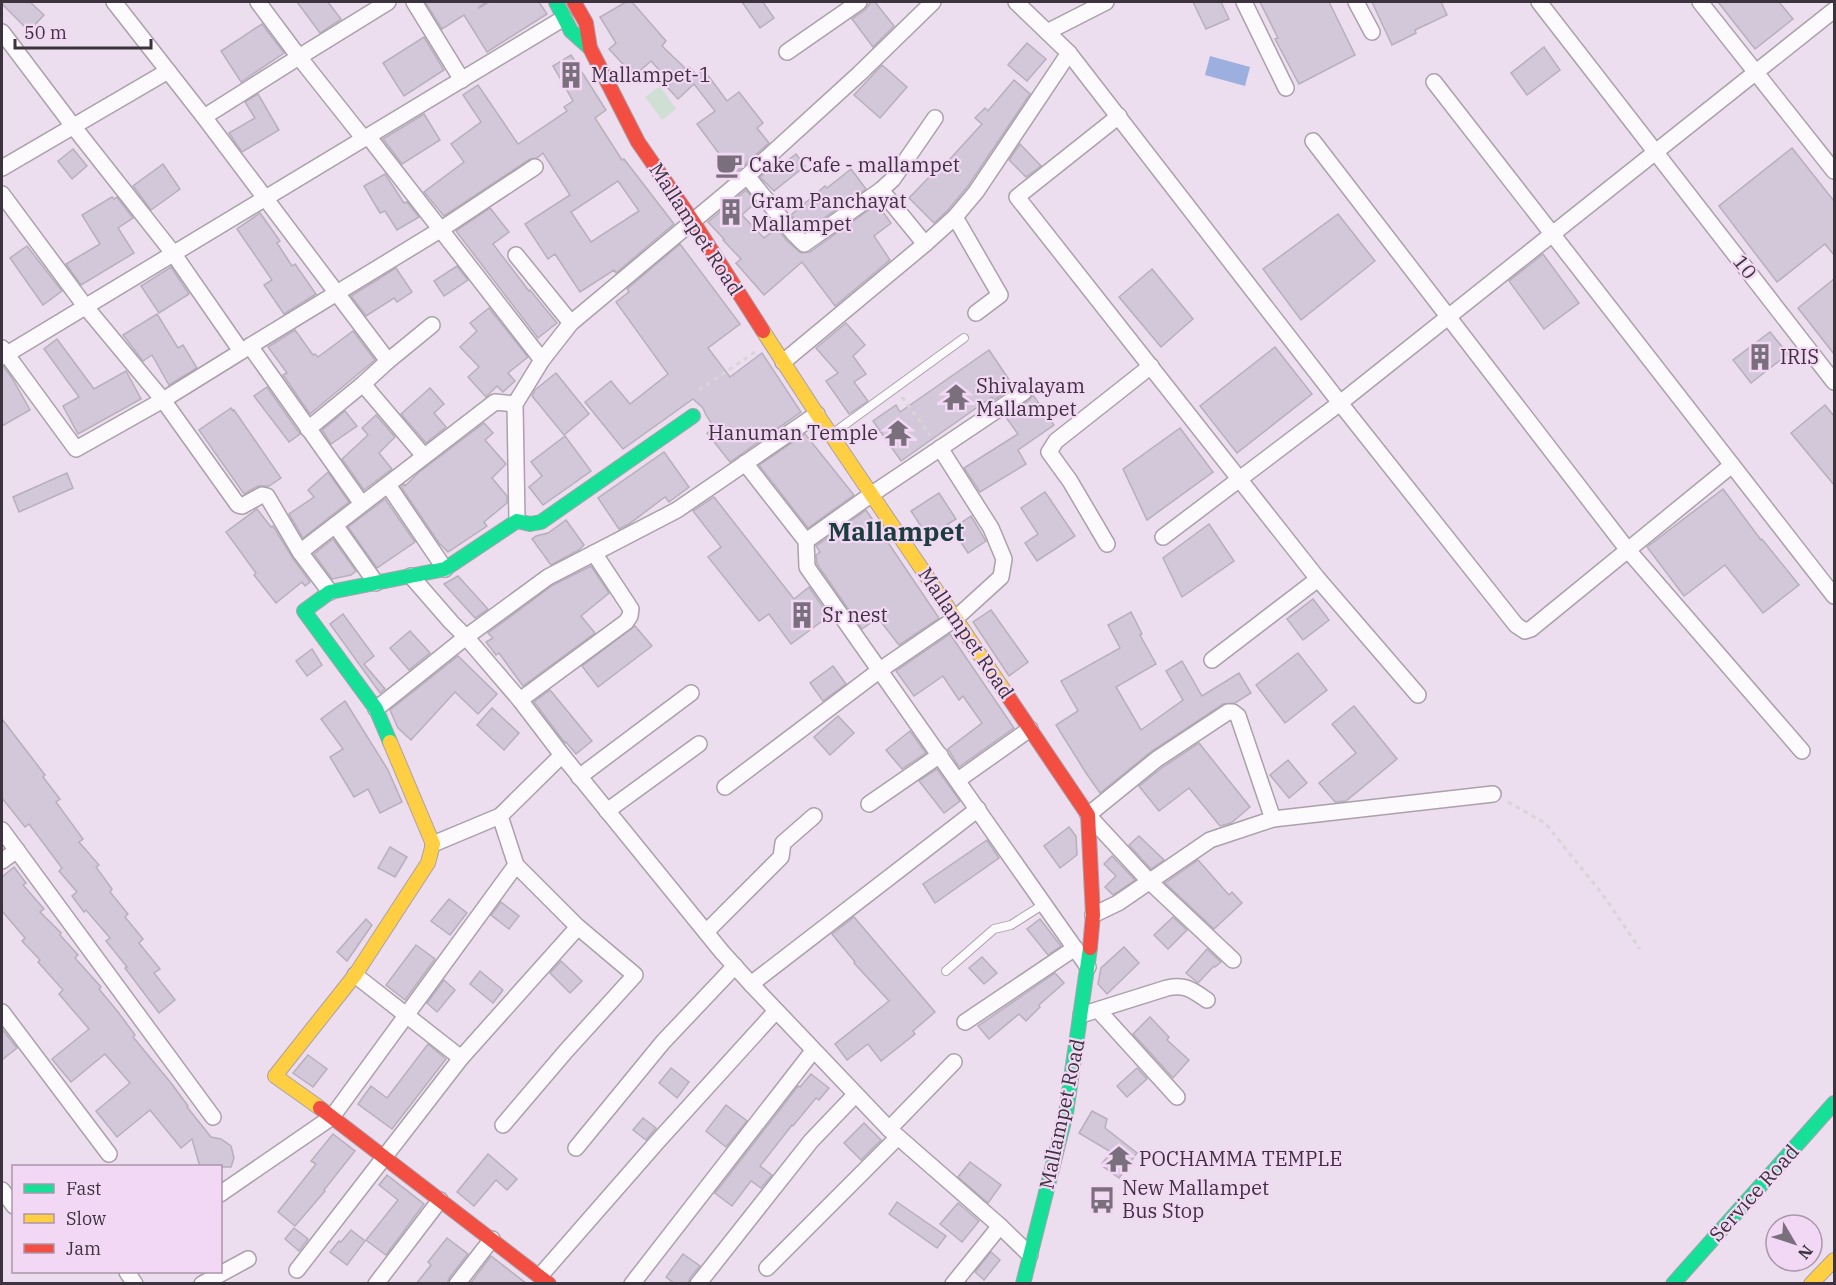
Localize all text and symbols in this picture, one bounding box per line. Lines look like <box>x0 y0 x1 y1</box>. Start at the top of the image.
scale bar <box>15 12 152 50</box>
text: 50 m <box>24 21 67 44</box>
building icon: Mallampet-1 <box>556 60 586 90</box>
place label: Mallampet-1 <box>591 61 711 88</box>
cafe icon: Cake Cafe - mallampet <box>714 150 744 180</box>
place label: Cake Cafe - mallampet <box>749 151 960 178</box>
street label: Mallampet Road <box>643 157 749 300</box>
place label: Gram Panchayat Mallampet <box>751 187 907 237</box>
building icon: Gram Panchayat Mallampet <box>716 197 746 227</box>
street label: 10 <box>1727 249 1763 284</box>
building icon: IRIS <box>1745 342 1775 372</box>
place label: IRIS <box>1780 343 1819 370</box>
place label: Shivalayam Mallampet <box>976 372 1085 422</box>
temple icon: Shivalayam Mallampet <box>941 382 971 412</box>
temple icon: Hanuman Temple <box>883 418 913 448</box>
place label: Hanuman Temple <box>708 419 878 446</box>
district label: Mallampet <box>828 514 964 548</box>
street label: Mallampet Road <box>912 562 1020 704</box>
building icon: Sr nest <box>787 600 817 630</box>
place label: Sr nest <box>822 601 887 628</box>
street label: Mallampet Road <box>1032 1036 1091 1191</box>
street label: Service Road <box>1703 1138 1805 1247</box>
temple icon: POCHAMMA TEMPLE <box>1104 1144 1134 1174</box>
place label: POCHAMMA TEMPLE <box>1139 1145 1342 1172</box>
legend <box>12 1165 222 1273</box>
place label: New Mallampet Bus Stop <box>1122 1174 1269 1224</box>
text: Fast <box>66 1177 101 1200</box>
bus stop icon: New Mallampet Bus Stop <box>1087 1185 1117 1215</box>
text: Slow <box>66 1207 106 1230</box>
north arrow <box>1764 1213 1824 1273</box>
text: Jam <box>66 1237 101 1260</box>
text: N <box>1794 1241 1817 1264</box>

